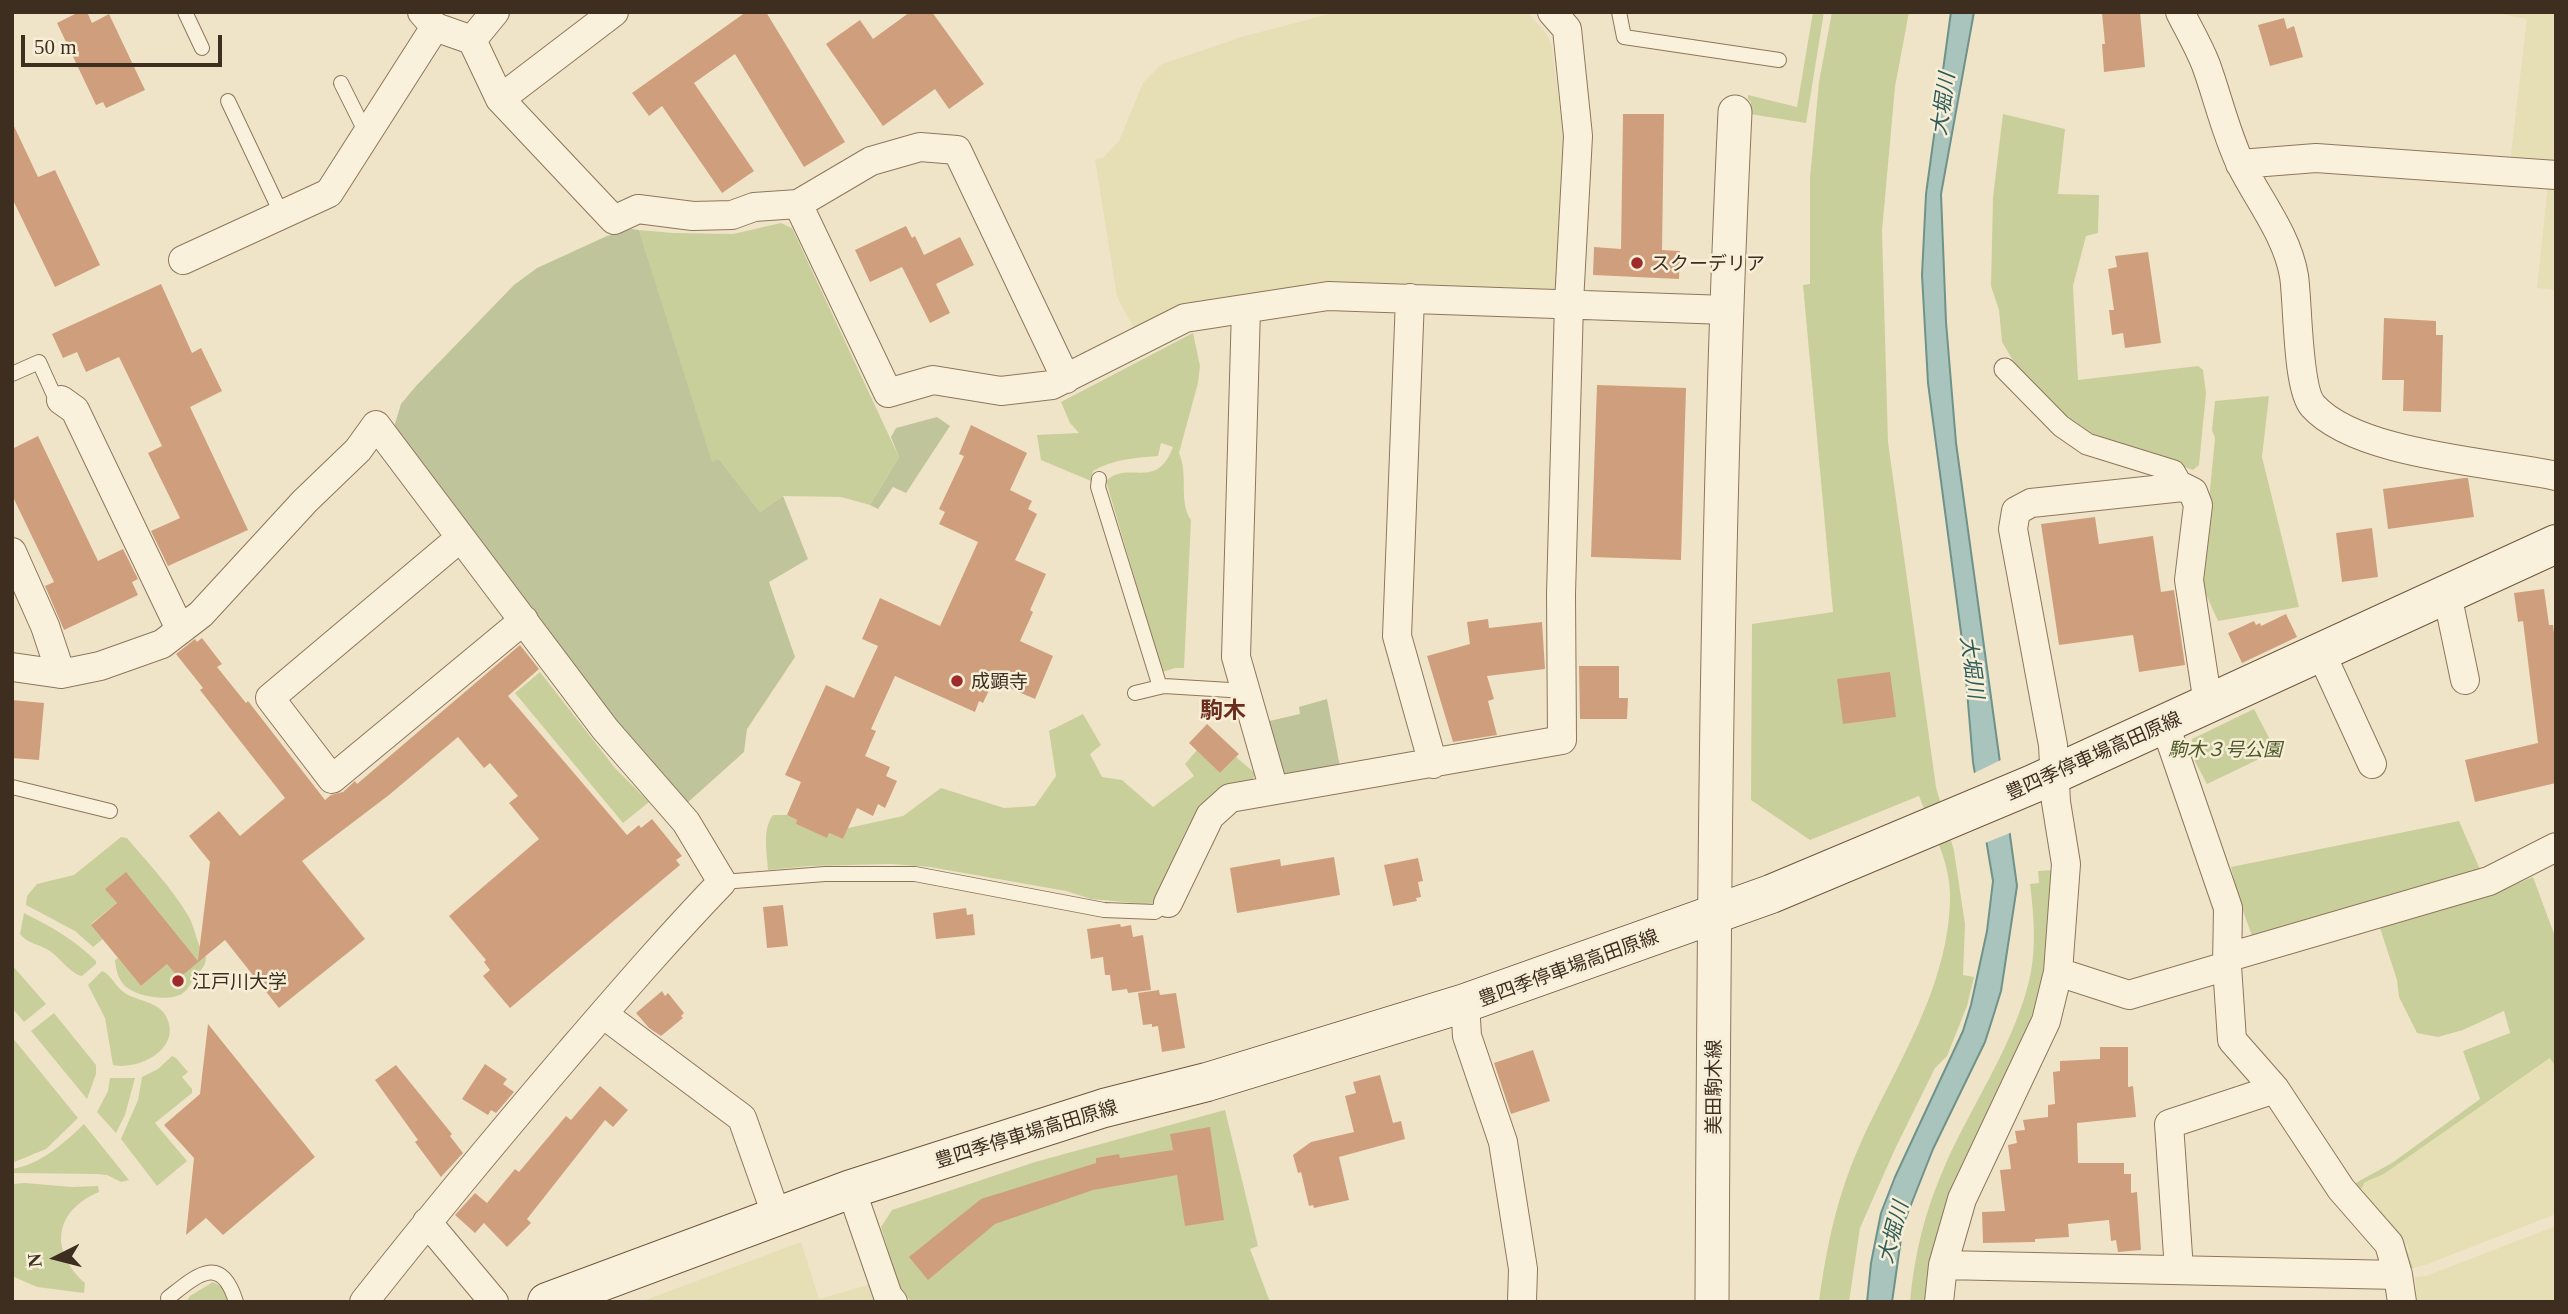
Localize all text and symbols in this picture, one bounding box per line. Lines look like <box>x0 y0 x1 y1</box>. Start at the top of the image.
scale bar <box>24 21 226 65</box>
text: 50 m <box>34 35 77 59</box>
water label: 大堀川 <box>1925 71 1959 137</box>
place label: スクーデリア <box>1651 252 1765 274</box>
marker: スクーデリア <box>1629 255 1645 271</box>
water label: 大堀川 <box>1956 634 1990 700</box>
place label: 成顕寺 <box>971 670 1028 692</box>
marker: 成顕寺 <box>949 673 965 689</box>
district label: 駒木 <box>1200 695 1246 723</box>
street label: 豊四季停車場高田原線 <box>2002 706 2184 804</box>
park label: 駒木３号公園 <box>2168 738 2282 760</box>
street label: 豊四季停車場高田原線 <box>1475 924 1661 1010</box>
place label: 江戸川大学 <box>192 970 287 992</box>
marker: 江戸川大学 <box>170 973 186 989</box>
street label: 美田駒木線 <box>1702 1040 1724 1134</box>
street label: 豊四季停車場高田原線 <box>932 1094 1120 1172</box>
water label: 大堀川 <box>1872 1198 1912 1266</box>
north arrow <box>21 1223 91 1293</box>
text: N <box>23 1252 46 1268</box>

